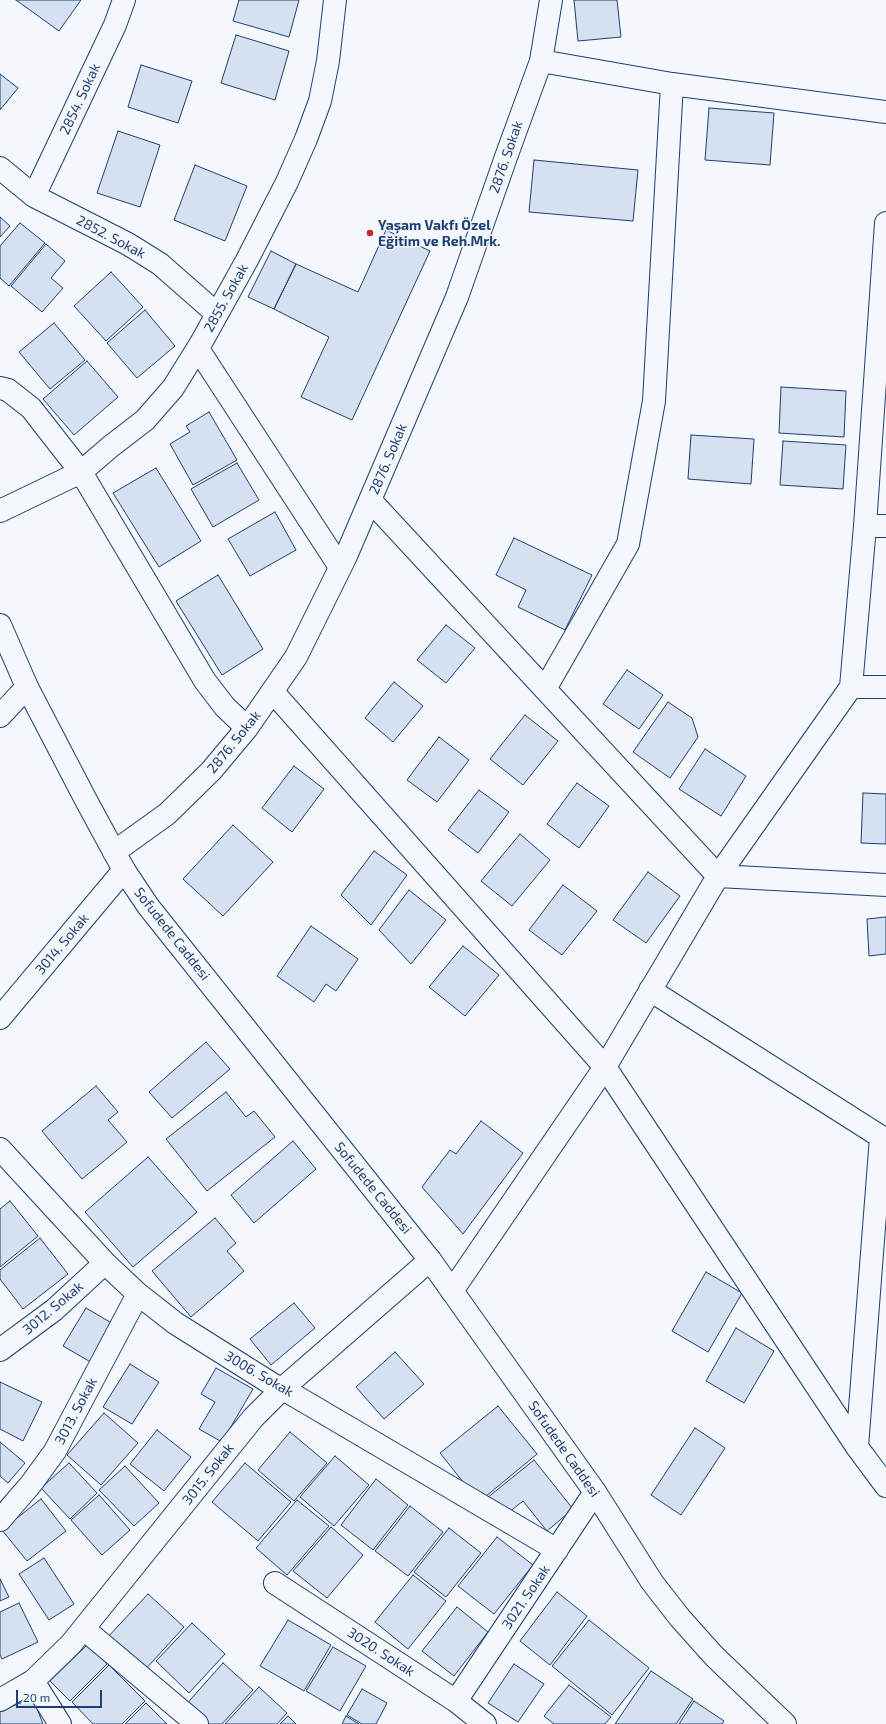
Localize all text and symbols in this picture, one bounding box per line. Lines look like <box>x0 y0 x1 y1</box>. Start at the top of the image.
street label: 2854. Sokak <box>56 61 104 137</box>
street label: 2876. Sokak <box>486 119 526 195</box>
street label: 2852. Sokak <box>74 212 148 262</box>
place label: Yaşam Vakfı Özel Eğitim ve Reh.Mrk. <box>378 217 501 250</box>
marker: Yaşam Vakfı Özel Eğitim ve Reh.Mrk. <box>365 228 375 238</box>
street label: 2855. Sokak <box>200 261 252 335</box>
street label: 2876. Sokak <box>365 421 411 497</box>
street label: 2876. Sokak <box>204 707 264 777</box>
street label: Sofudede Caddesi <box>131 884 213 984</box>
street label: 3014. Sokak <box>32 910 92 978</box>
street label: Sofudede Caddesi <box>331 1139 415 1237</box>
street label: 3012. Sokak <box>19 1278 87 1338</box>
street label: 3006. Sokak <box>222 1348 296 1400</box>
street label: 3013. Sokak <box>51 1375 101 1447</box>
street label: Sofudede Caddesi <box>525 1398 603 1500</box>
street label: 3015. Sokak <box>179 1440 237 1508</box>
street label: 3021. Sokak <box>498 1562 554 1632</box>
street label: 3020. Sokak <box>344 1624 418 1680</box>
scale bar <box>18 1682 104 1708</box>
text: 20 m <box>23 1690 50 1704</box>

